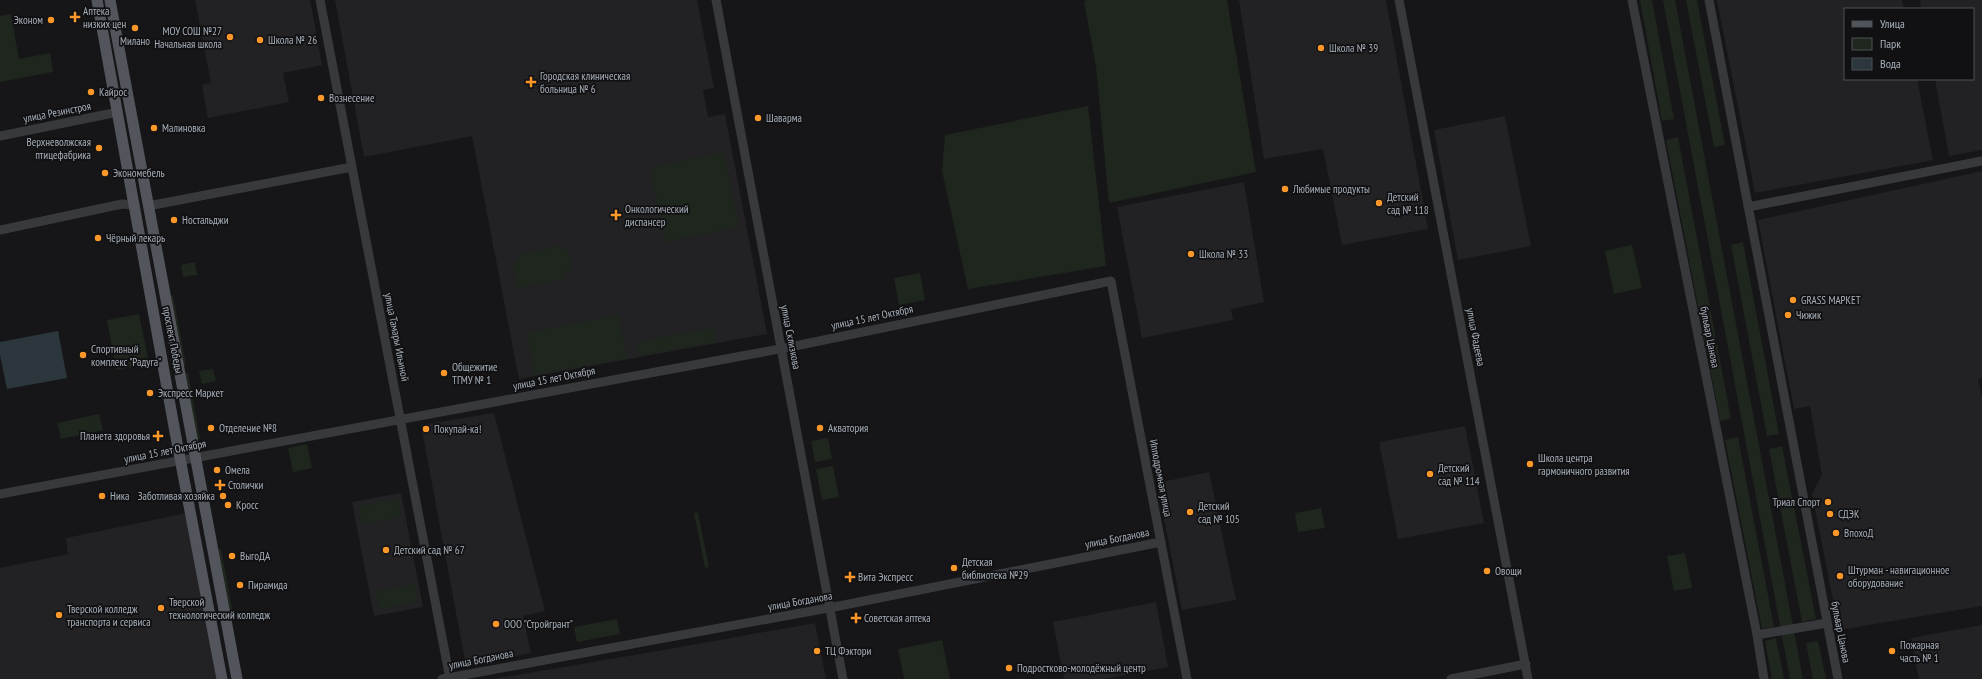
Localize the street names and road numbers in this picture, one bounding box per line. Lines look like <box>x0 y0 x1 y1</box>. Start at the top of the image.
street label: улица Резинстроя <box>22 99 92 125</box>
street label: улица Тамары Ильиной <box>382 292 412 383</box>
street label: улица 15 лет Октября <box>830 301 914 333</box>
street label: улица Склизкова <box>778 304 804 370</box>
street label: проспект Победы <box>160 305 186 375</box>
street label: бульвар Цанова <box>1697 305 1723 369</box>
street label: улица Фадеева <box>1464 307 1488 367</box>
street label: улица 15 лет Октября <box>512 363 596 393</box>
street label: улица 15 лет Октября <box>123 436 207 466</box>
street label: Ипподромная улица <box>1147 438 1175 518</box>
street label: улица Богданова <box>1084 525 1150 551</box>
street label: улица Богданова <box>767 588 833 614</box>
street label: бульвар Цанова <box>1828 600 1854 664</box>
street label: улица Богданова <box>448 646 514 672</box>

